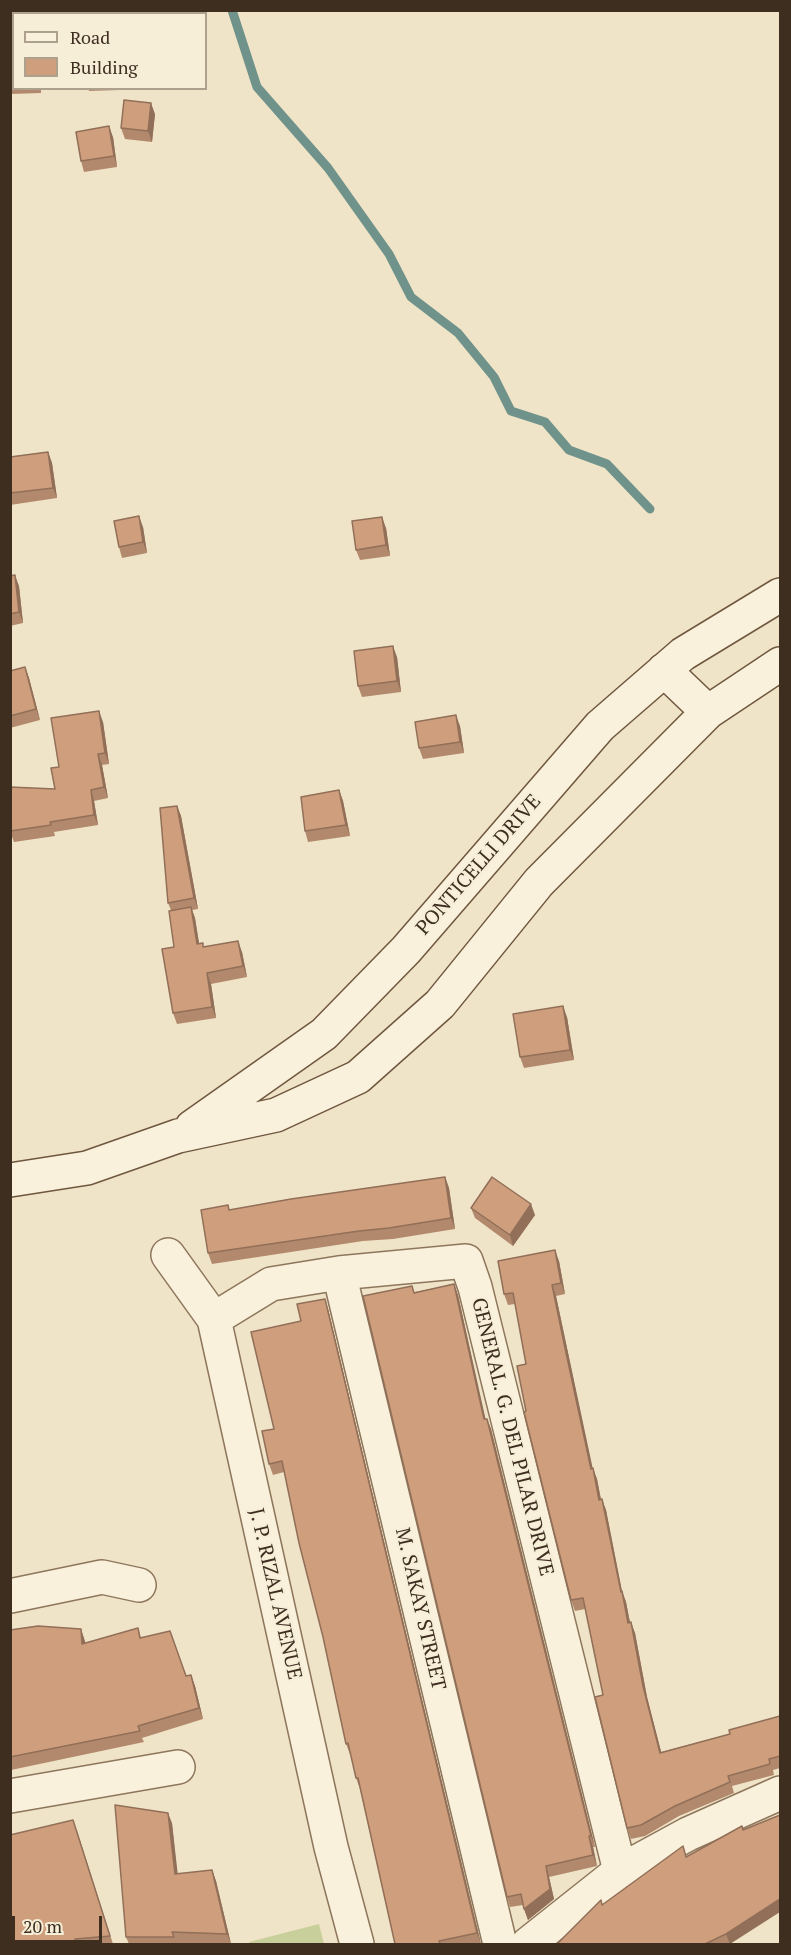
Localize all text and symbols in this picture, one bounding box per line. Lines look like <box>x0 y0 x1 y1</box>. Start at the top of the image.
legend <box>12 12 207 90</box>
text: Road <box>70 25 110 49</box>
text: Building <box>70 55 138 79</box>
street label: PONTICELLI DRIVE <box>412 790 546 940</box>
street label: GENERAL. G. DEL PILAR DRIVE <box>466 1295 558 1579</box>
street label: J. P. RIZAL AVENUE <box>244 1506 306 1682</box>
street label: M. SAKAY STREET <box>390 1526 450 1692</box>
scale bar <box>15 1904 105 1942</box>
text: 20 m <box>23 1914 62 1938</box>

